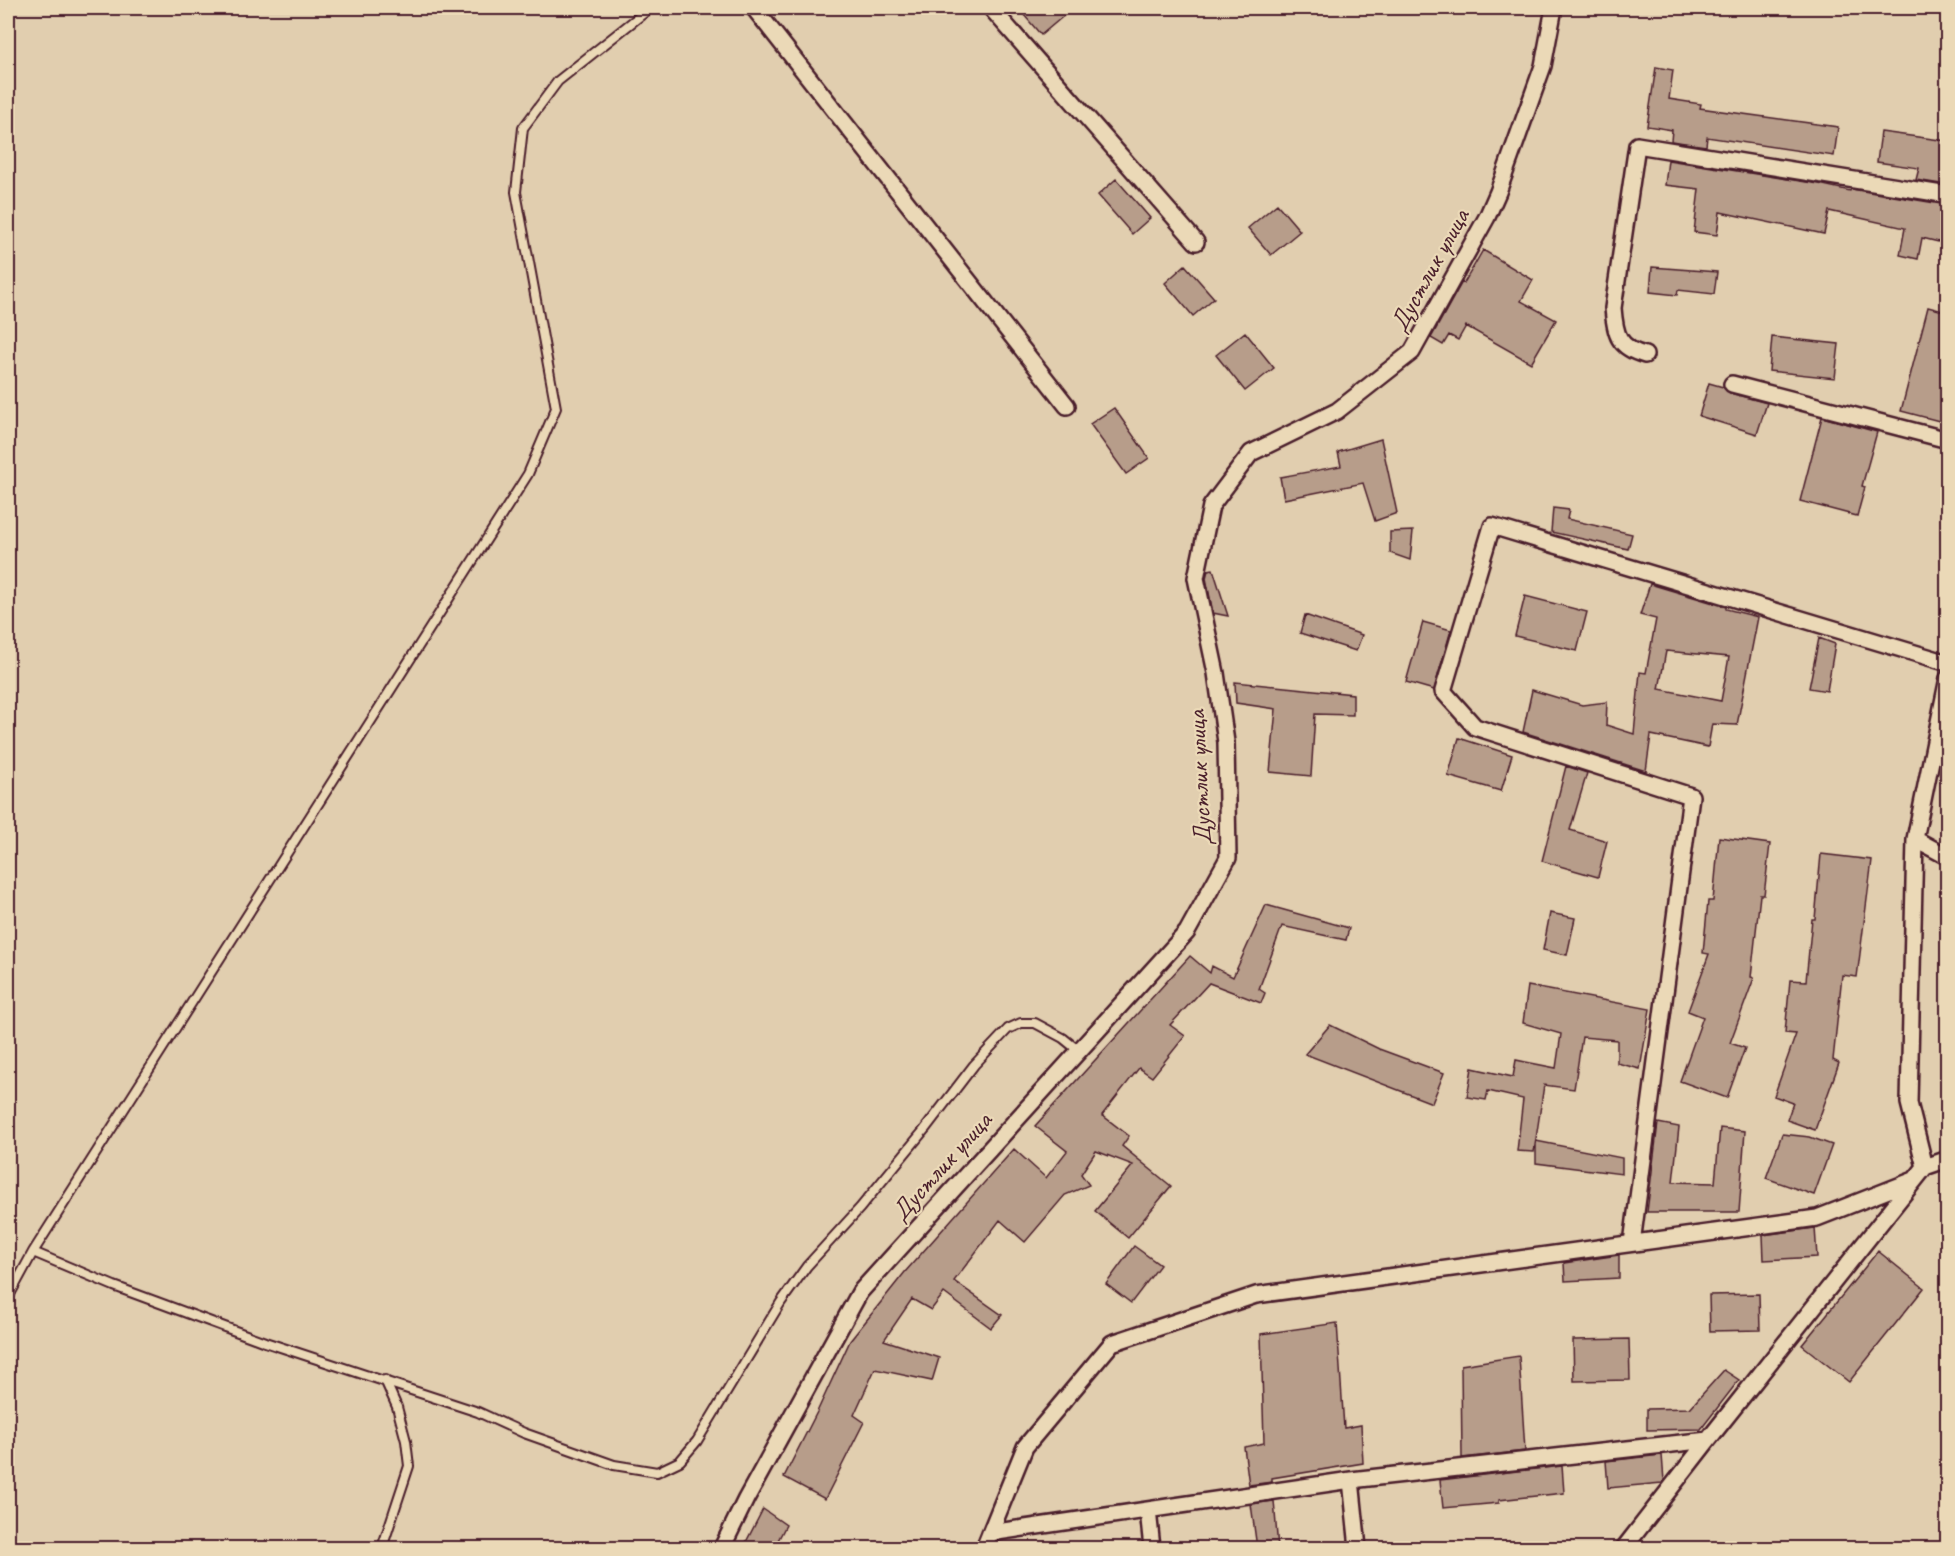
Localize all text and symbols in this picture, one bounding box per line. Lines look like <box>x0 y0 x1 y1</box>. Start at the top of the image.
street label: Дустлик улица <box>1382 202 1478 338</box>
street label: Дустлик улица <box>1179 708 1220 847</box>
street label: Дустлик улица <box>884 1104 1000 1228</box>

